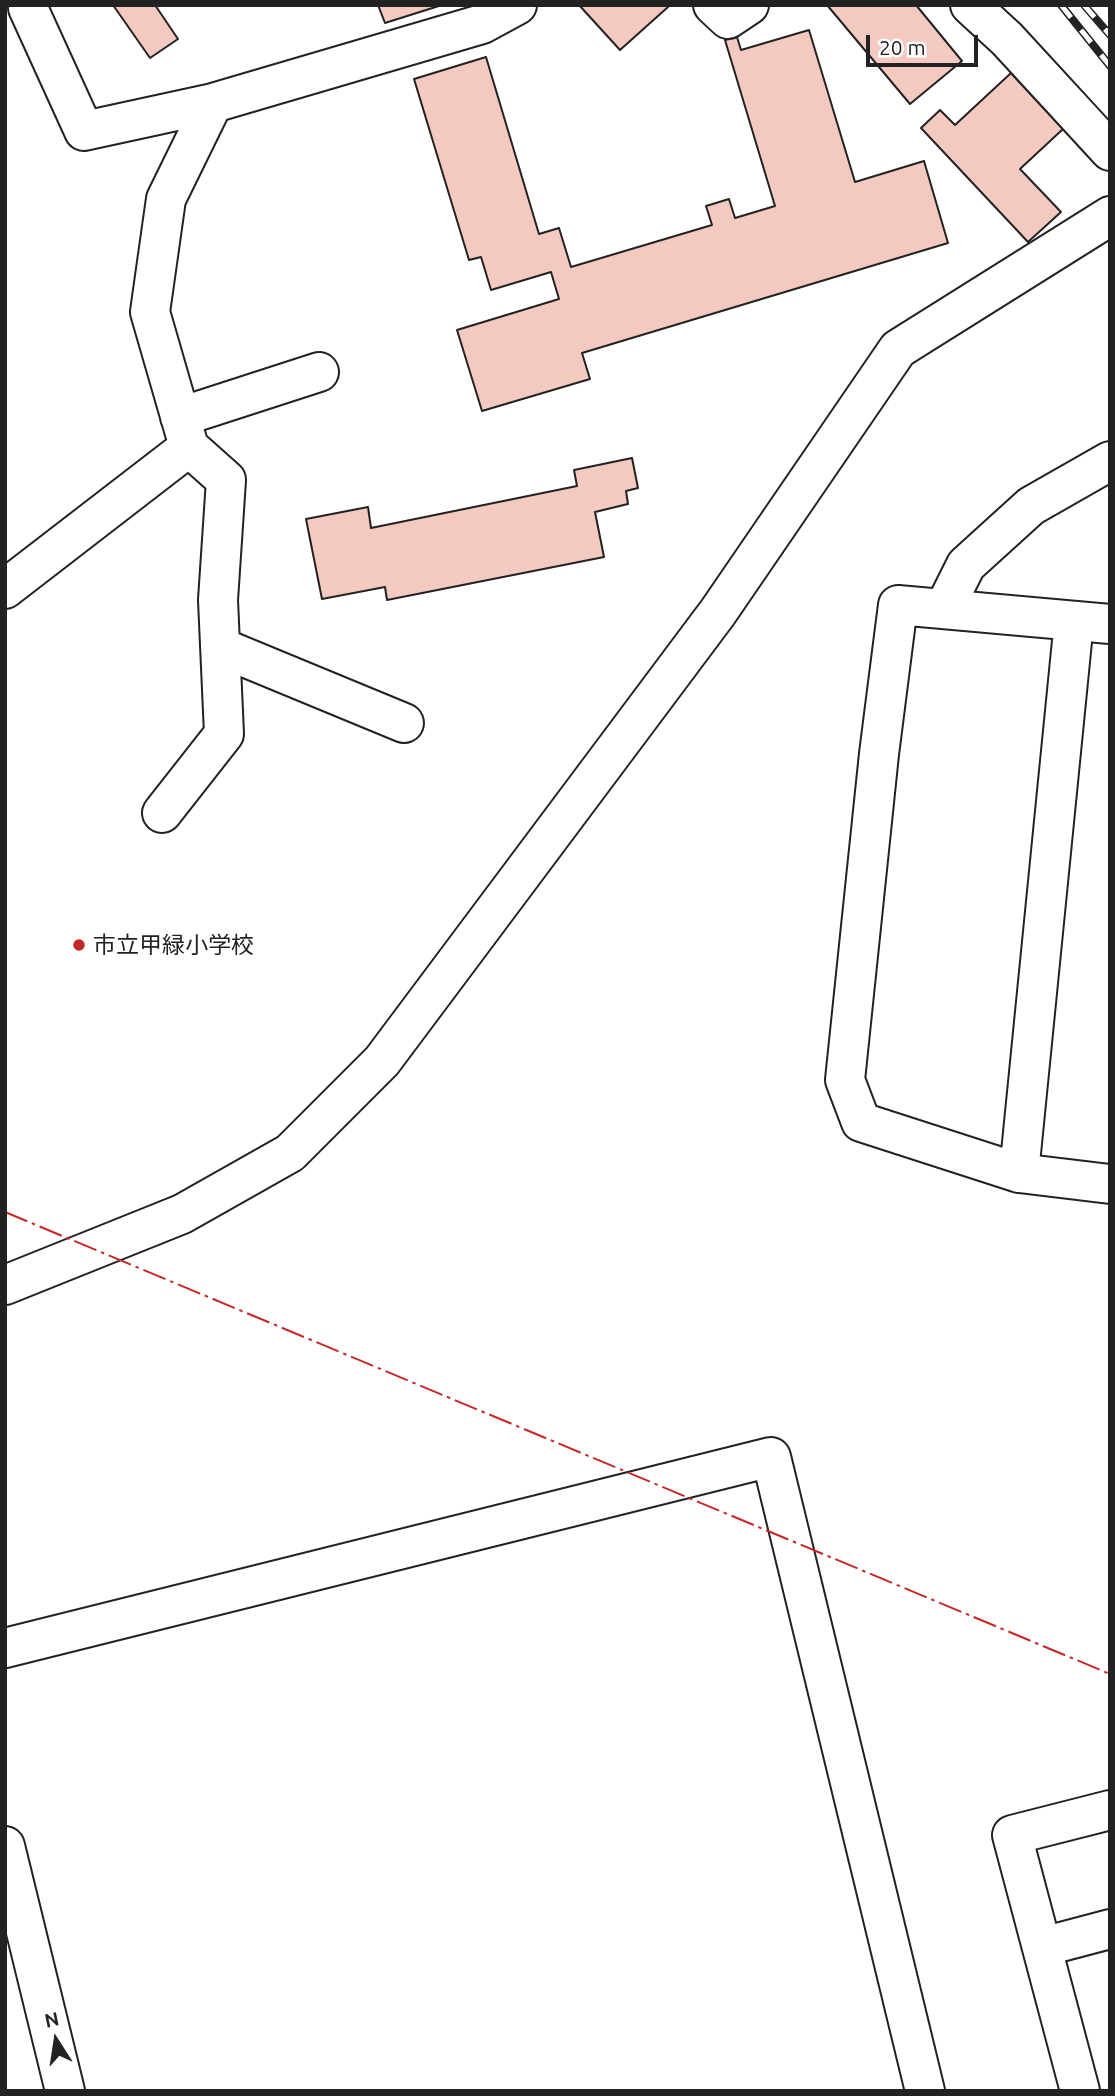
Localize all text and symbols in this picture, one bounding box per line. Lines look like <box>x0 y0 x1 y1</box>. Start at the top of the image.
scale bar <box>870 21 982 65</box>
text: 20 m <box>879 35 926 59</box>
place label: 市立甲緑小学校 <box>93 931 254 959</box>
marker: 市立甲緑小学校 <box>71 937 87 953</box>
north arrow <box>21 2005 91 2075</box>
text: N <box>42 2007 61 2032</box>

